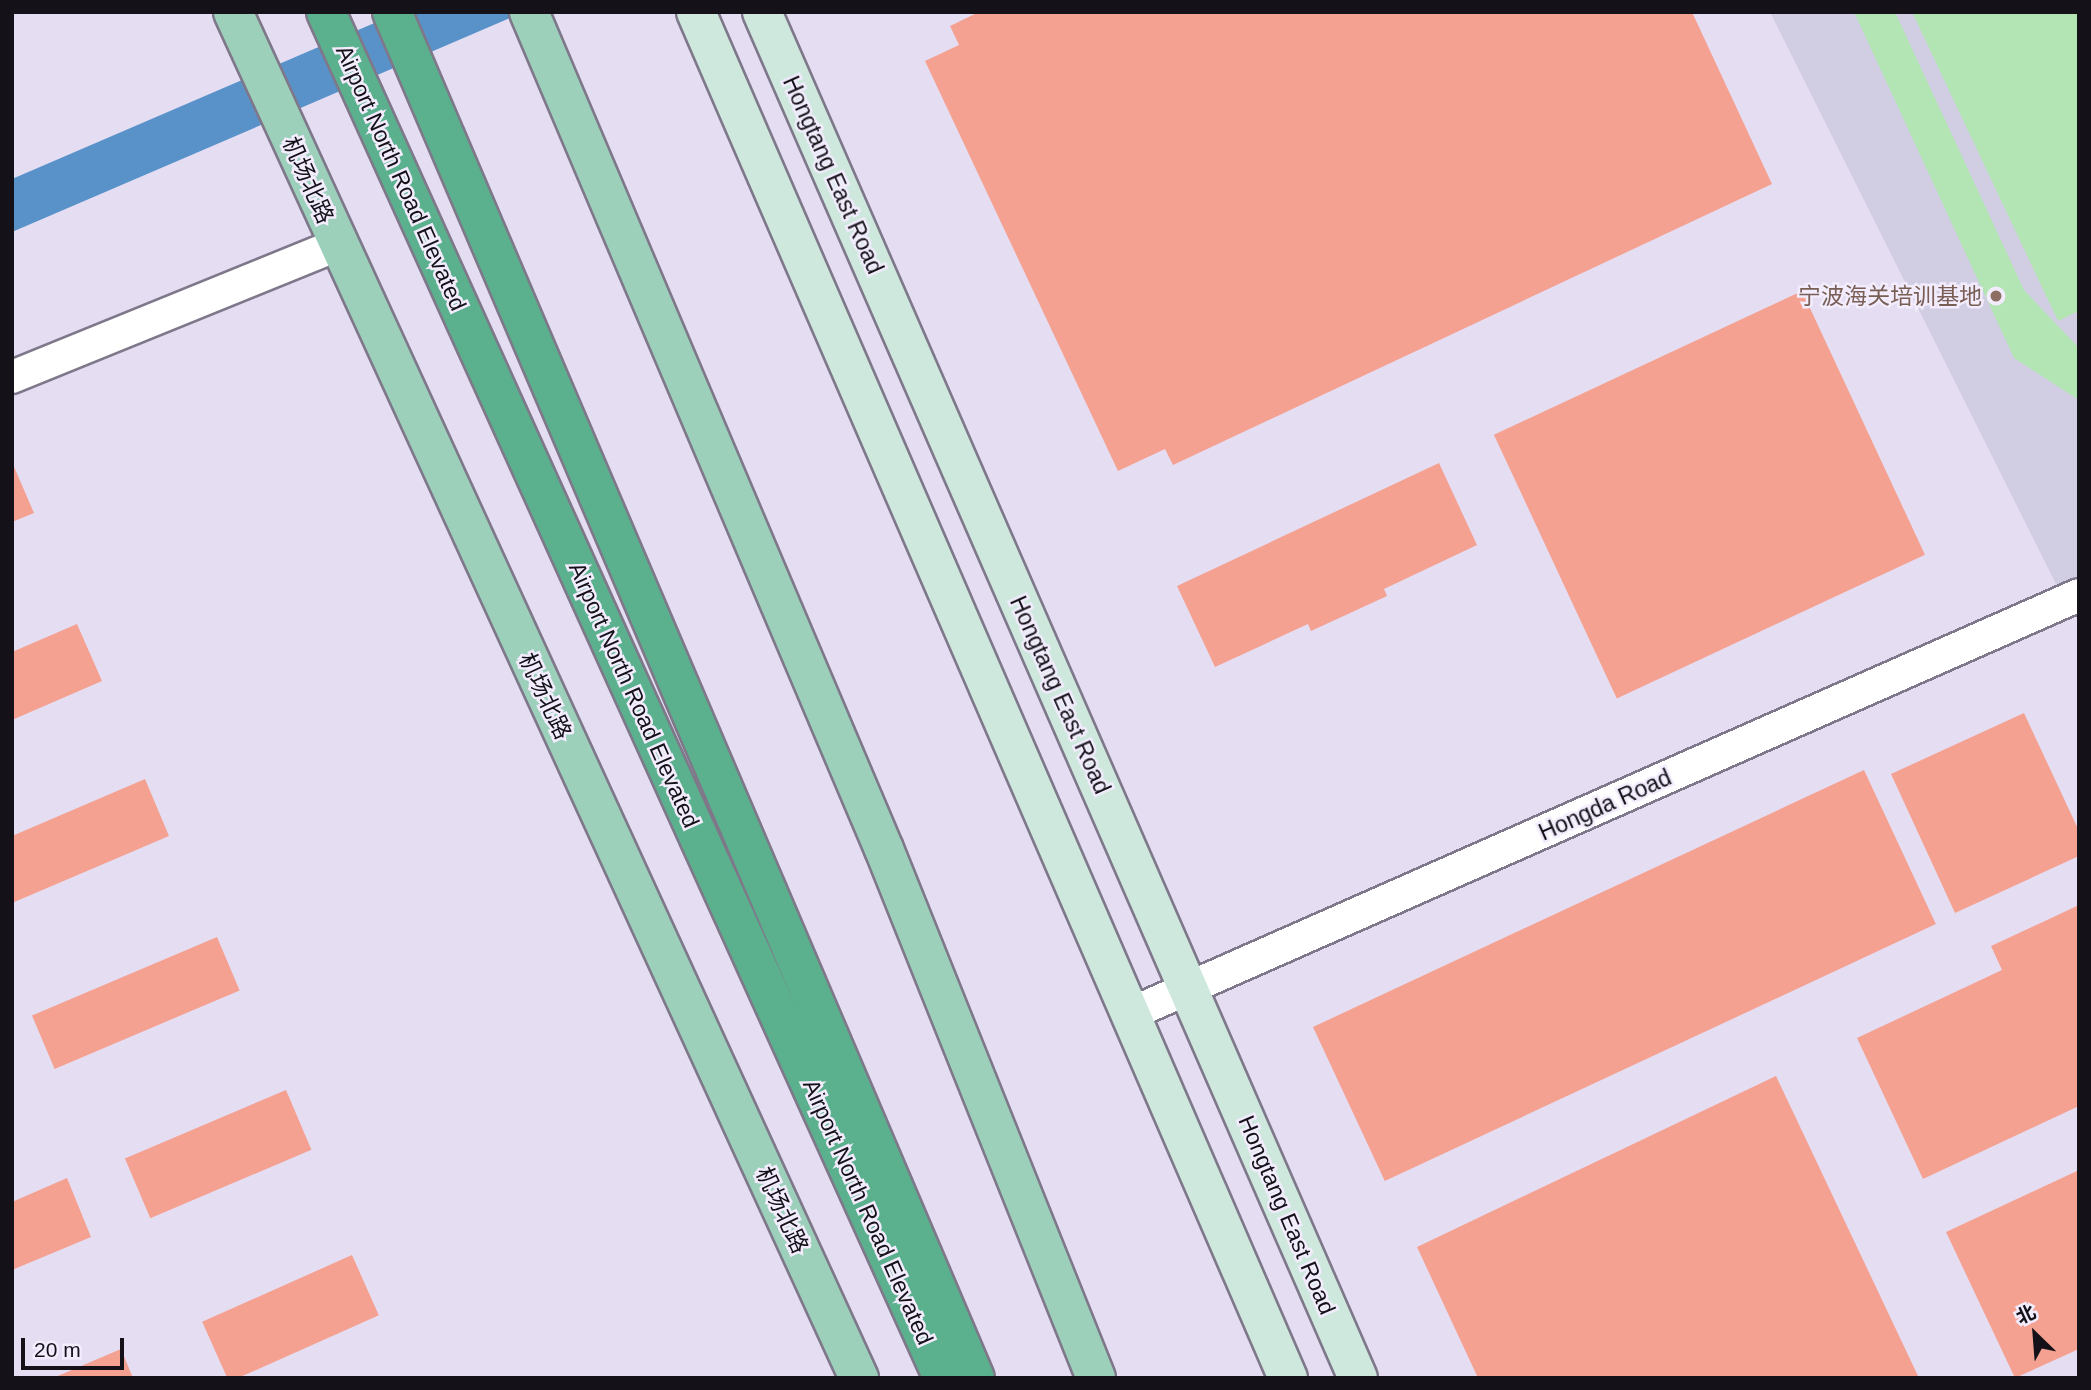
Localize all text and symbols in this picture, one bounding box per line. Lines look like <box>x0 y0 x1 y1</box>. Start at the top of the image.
street label: Airport North Road Elevated <box>330 41 472 315</box>
street label: Hongtang East Road <box>777 72 889 278</box>
street label: 机场北路 <box>277 132 339 228</box>
place label: 宁波海关培训基地 <box>1798 282 1982 310</box>
marker: 宁波海关培训基地 <box>1988 288 2004 304</box>
street label: Airport North Road Elevated <box>563 558 705 832</box>
street label: Hongtang East Road <box>1004 592 1116 798</box>
street label: 机场北路 <box>513 648 577 744</box>
street label: Hongda Road <box>1535 764 1675 846</box>
street label: Airport North Road Elevated <box>797 1075 939 1349</box>
street label: Hongtang East Road <box>1233 1111 1341 1319</box>
street label: 机场北路 <box>750 1162 814 1258</box>
north arrow <box>2000 1299 2070 1369</box>
text: 北 <box>2013 1301 2039 1328</box>
scale bar <box>24 1324 128 1368</box>
text: 20 m <box>34 1338 81 1361</box>

